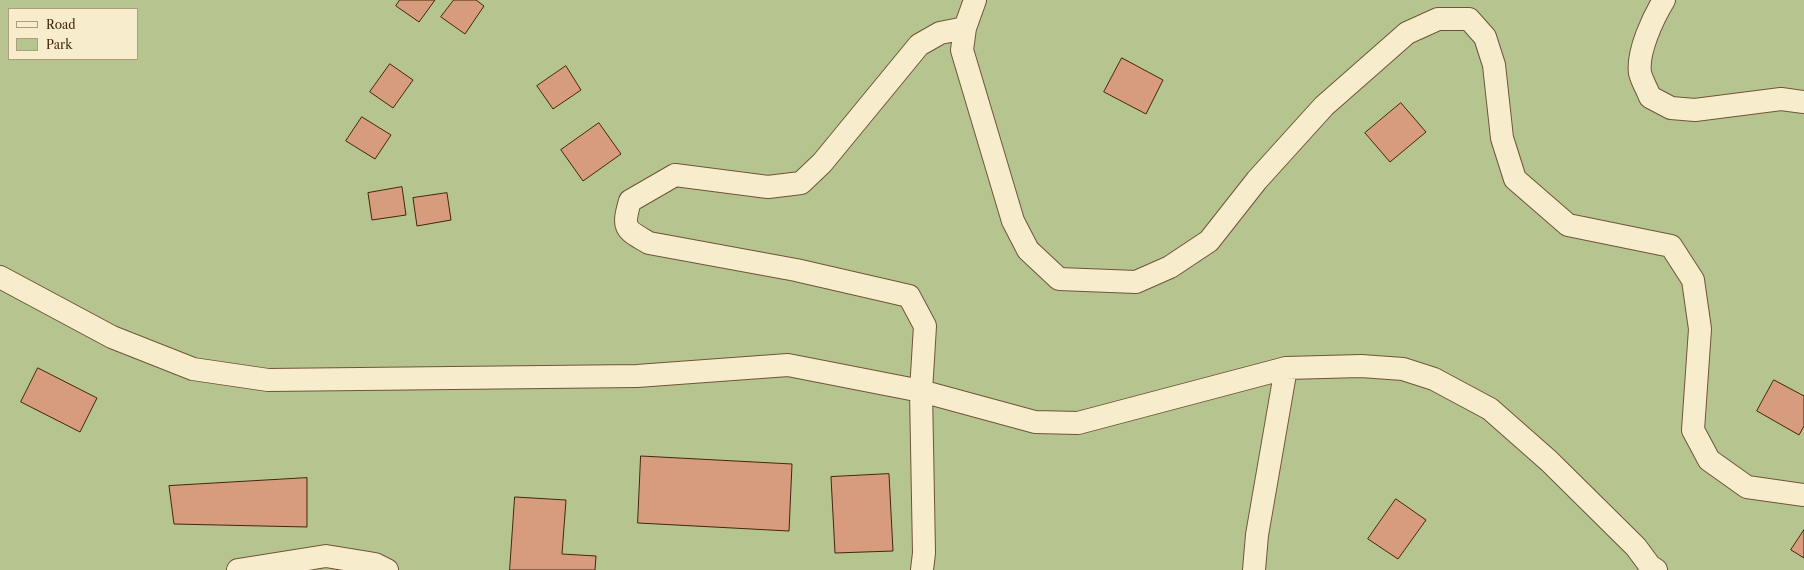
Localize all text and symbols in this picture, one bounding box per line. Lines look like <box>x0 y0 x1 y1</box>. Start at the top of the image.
legend <box>8 8 138 60</box>
text: Road <box>46 17 76 32</box>
text: Park <box>46 37 72 52</box>

